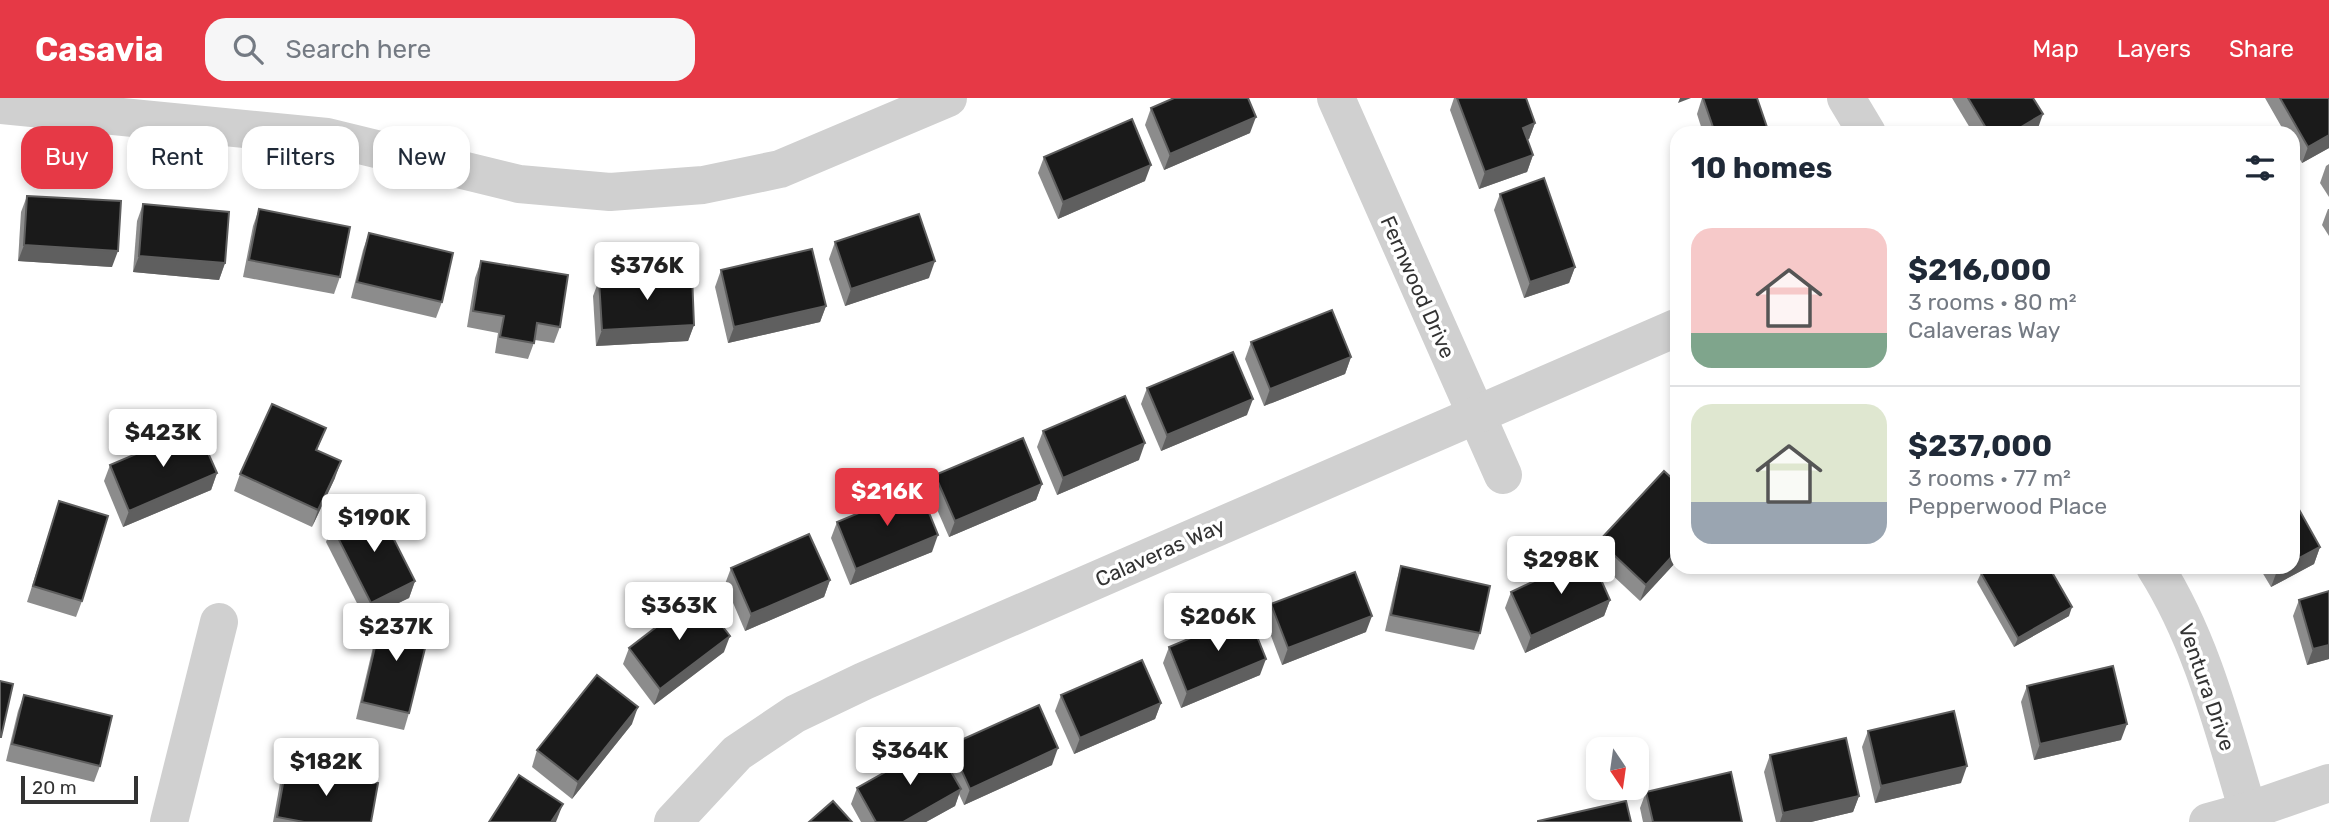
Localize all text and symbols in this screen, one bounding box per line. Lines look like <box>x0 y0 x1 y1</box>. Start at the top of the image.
search box <box>205 18 695 81</box>
text: Casavia <box>35 30 163 69</box>
icon: search <box>229 30 267 68</box>
text: Search here <box>285 34 431 65</box>
text: Map <box>2032 35 2079 63</box>
text: Layers <box>2117 35 2191 63</box>
text: Share <box>2229 35 2294 63</box>
chip: Buy <box>21 126 113 189</box>
chip: Rent <box>127 126 228 189</box>
chip: Filters <box>242 126 359 189</box>
chip: New <box>373 126 470 189</box>
icon: filters <box>2241 149 2279 187</box>
text: 10 homes <box>1691 150 1832 186</box>
street label: Fernwood Drive <box>1375 212 1461 362</box>
pin: $376K <box>598 242 696 302</box>
text: $376K <box>610 251 684 279</box>
text: $216,000 <box>1908 252 2051 288</box>
icon: home <box>1747 256 1831 340</box>
text: 3 rooms · 80 m² <box>1908 288 2077 316</box>
text: Calaveras Way <box>1908 316 2061 344</box>
pin: $423K <box>114 410 212 469</box>
text: $423K <box>125 418 201 446</box>
text: $237,000 <box>1908 428 2052 464</box>
icon: home <box>1747 432 1831 516</box>
text: 3 rooms · 77 m² <box>1908 464 2071 492</box>
pin: $216K <box>838 468 936 528</box>
text: $216K <box>851 477 923 505</box>
text: Pepperwood Place <box>1908 492 2107 520</box>
pin: $190K <box>325 494 423 554</box>
text: $190K <box>338 503 410 531</box>
street label: Calaveras Way <box>1091 512 1229 592</box>
pin: $298K <box>1512 536 1610 596</box>
text: $298K <box>1523 545 1599 573</box>
pin: $363K <box>630 582 728 642</box>
text: $363K <box>641 591 717 619</box>
pin: $206K <box>1169 594 1267 653</box>
text: $206K <box>1180 602 1256 630</box>
pin: $237K <box>347 603 445 663</box>
text: $237K <box>359 612 433 640</box>
street label: Ventura Drive <box>2174 620 2240 754</box>
pin: $364K <box>861 728 959 787</box>
text: $364K <box>872 736 948 764</box>
north arrow <box>1586 737 1648 800</box>
map controls <box>1586 737 1649 800</box>
pin: $182K <box>277 738 375 798</box>
text: $182K <box>290 747 362 775</box>
scale bar <box>21 773 138 805</box>
text: 20 m <box>32 776 77 799</box>

